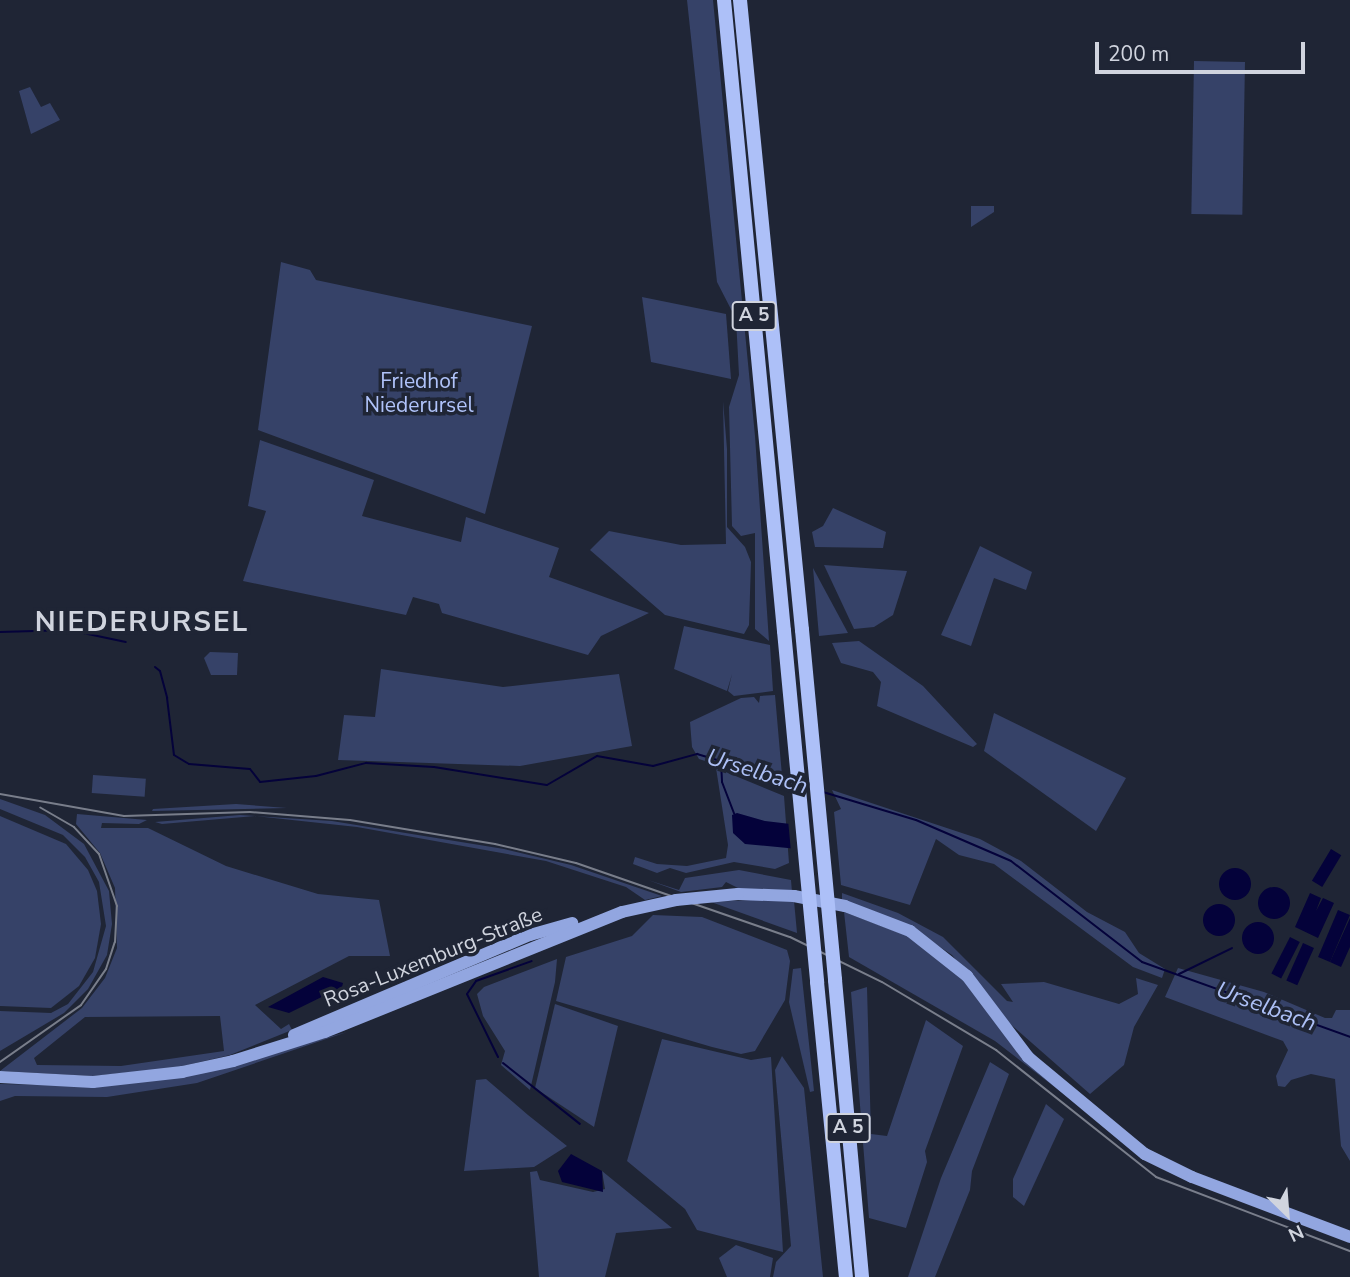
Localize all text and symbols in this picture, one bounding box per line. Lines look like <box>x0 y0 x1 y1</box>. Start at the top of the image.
scale bar <box>1098 28 1308 72</box>
text: 200 m <box>1108 40 1169 68</box>
road number: A 5 <box>731 300 777 332</box>
park label: Friedhof Niederursel <box>364 368 474 418</box>
district label: NIEDERURSEL <box>36 605 248 639</box>
water label: Urselbach <box>703 744 811 800</box>
street label: Rosa-Luxemburg-Straße <box>320 902 546 1012</box>
water label: Urselbach <box>1212 976 1320 1038</box>
road number: A 5 <box>825 1112 871 1144</box>
north arrow <box>1252 1179 1322 1249</box>
text: N <box>1284 1218 1308 1248</box>

